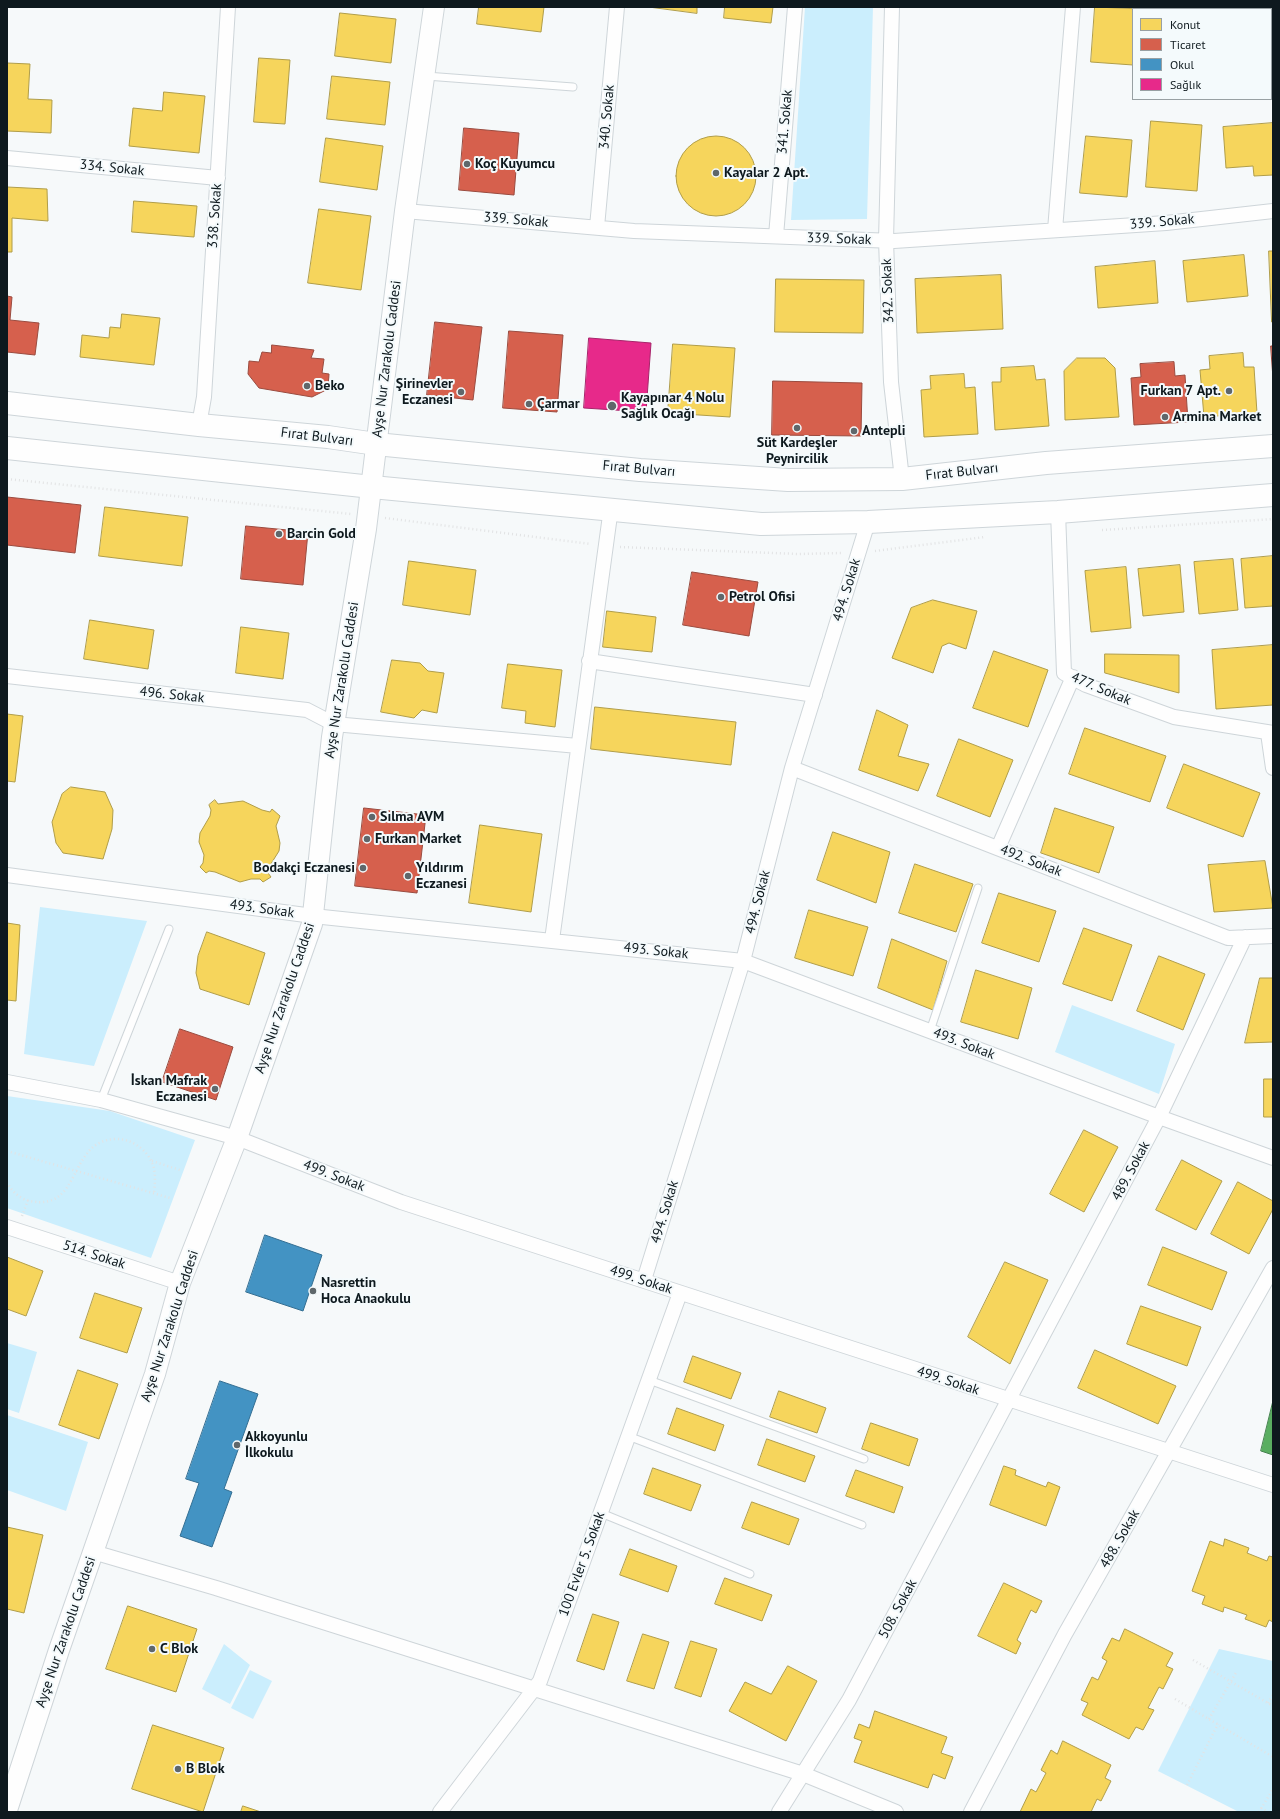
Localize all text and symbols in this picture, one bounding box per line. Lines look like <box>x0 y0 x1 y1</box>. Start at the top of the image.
legend <box>1132 8 1272 100</box>
text: Konut <box>1170 17 1200 32</box>
text: Ticaret <box>1170 37 1205 52</box>
text: Okul <box>1170 57 1194 72</box>
text: Sağlık <box>1170 77 1201 92</box>
street label: 340. Sokak <box>596 84 618 150</box>
street label: 341. Sokak <box>774 89 796 155</box>
street label: 334. Sokak <box>79 156 145 180</box>
place label: Koç Kuyumcu <box>475 156 555 172</box>
marker: Koç Kuyumcu <box>462 159 472 169</box>
place label: Kayalar 2 Apt. <box>724 165 808 181</box>
marker: Kayalar 2 Apt. <box>711 168 721 178</box>
street label: 338. Sokak <box>204 183 226 249</box>
street label: 339. Sokak <box>483 209 549 231</box>
street label: 339. Sokak <box>1129 211 1195 233</box>
street label: 339. Sokak <box>806 229 872 249</box>
street label: 342. Sokak <box>878 258 898 324</box>
street label: Ayşe Nur Zarakolu Caddesi <box>369 279 405 439</box>
place label: Şirinevler Eczanesi <box>396 376 453 408</box>
place label: Beko <box>315 378 345 394</box>
marker: Beko <box>302 381 312 391</box>
place label: Furkan 7 Apt. <box>1141 383 1221 399</box>
marker: Furkan 7 Apt. <box>1224 386 1234 396</box>
marker: Şirinevler Eczanesi <box>456 387 466 397</box>
place label: Kayapınar 4 Nolu Sağlık Ocağı <box>621 390 724 422</box>
place label: Çarmar <box>537 396 580 412</box>
marker: Çarmar <box>524 399 534 409</box>
marker: Kayapınar 4 Nolu Sağlık Ocağı <box>606 400 618 412</box>
place label: Armina Market <box>1173 409 1261 425</box>
marker: Armina Market <box>1160 412 1170 422</box>
marker: Süt Kardeşler Peynircilik <box>792 423 802 433</box>
place label: Antepli <box>862 423 905 439</box>
street label: Fırat Bulvarı <box>280 424 354 450</box>
marker: Antepli <box>849 426 859 436</box>
place label: Süt Kardeşler Peynircilik <box>757 435 837 468</box>
street label: Fırat Bulvarı <box>602 457 676 481</box>
street label: Fırat Bulvarı <box>925 460 999 484</box>
place label: Barcin Gold <box>287 526 356 542</box>
marker: Barcin Gold <box>274 529 284 539</box>
street label: 494. Sokak <box>829 557 865 623</box>
place label: Petrol Ofisi <box>729 589 795 605</box>
marker: Petrol Ofisi <box>716 592 726 602</box>
street label: Ayşe Nur Zarakolu Caddesi <box>321 600 363 760</box>
street label: 477. Sokak <box>1069 669 1133 709</box>
street label: 496. Sokak <box>139 683 205 707</box>
place label: Sılma AVM <box>380 809 444 825</box>
marker: Sılma AVM <box>367 812 377 822</box>
place label: Furkan Market <box>375 831 461 847</box>
marker: Furkan Market <box>362 834 372 844</box>
street label: 492. Sokak <box>998 842 1064 880</box>
place label: Bodakçi Eczanesi <box>254 860 355 876</box>
place label: Yıldırım Eczanesi <box>416 860 467 892</box>
marker: Bodakçi Eczanesi <box>358 863 368 873</box>
street label: 494. Sokak <box>742 868 774 936</box>
marker: Yıldırım Eczanesi <box>403 871 413 881</box>
street label: 493. Sokak <box>229 896 295 922</box>
street label: Ayşe Nur Zarakolu Caddesi <box>251 920 319 1076</box>
street label: 493. Sokak <box>623 939 689 963</box>
street label: 493. Sokak <box>931 1025 997 1063</box>
place label: İskan Mafrak Eczanesi <box>131 1073 207 1106</box>
marker: İskan Mafrak Eczanesi <box>210 1084 220 1094</box>
street label: 489. Sokak <box>1108 1138 1154 1204</box>
street label: 499. Sokak <box>301 1157 367 1195</box>
street label: 494. Sokak <box>647 1179 683 1245</box>
street label: 514. Sokak <box>61 1237 127 1273</box>
street label: Ayşe Nur Zarakolu Caddesi <box>138 1248 202 1404</box>
street label: 499. Sokak <box>608 1262 674 1298</box>
place label: Nasrettin Hoca Anaokulu <box>321 1275 411 1308</box>
marker: Nasrettin Hoca Anaokulu <box>308 1286 318 1296</box>
street label: 499. Sokak <box>915 1363 981 1399</box>
place label: Akkoyunlu İlkokulu <box>245 1429 308 1462</box>
marker: Akkoyunlu İlkokulu <box>232 1440 242 1450</box>
street label: 488. Sokak <box>1096 1507 1144 1571</box>
street label: 100 Evler 5. Sokak <box>555 1509 609 1619</box>
street label: Ayşe Nur Zarakolu Caddesi <box>32 1554 100 1710</box>
street label: 508. Sokak <box>875 1576 921 1642</box>
place label: C Blok <box>160 1641 198 1657</box>
marker: C Blok <box>147 1644 157 1654</box>
place label: B Blok <box>186 1761 225 1777</box>
marker: B Blok <box>173 1764 183 1774</box>

